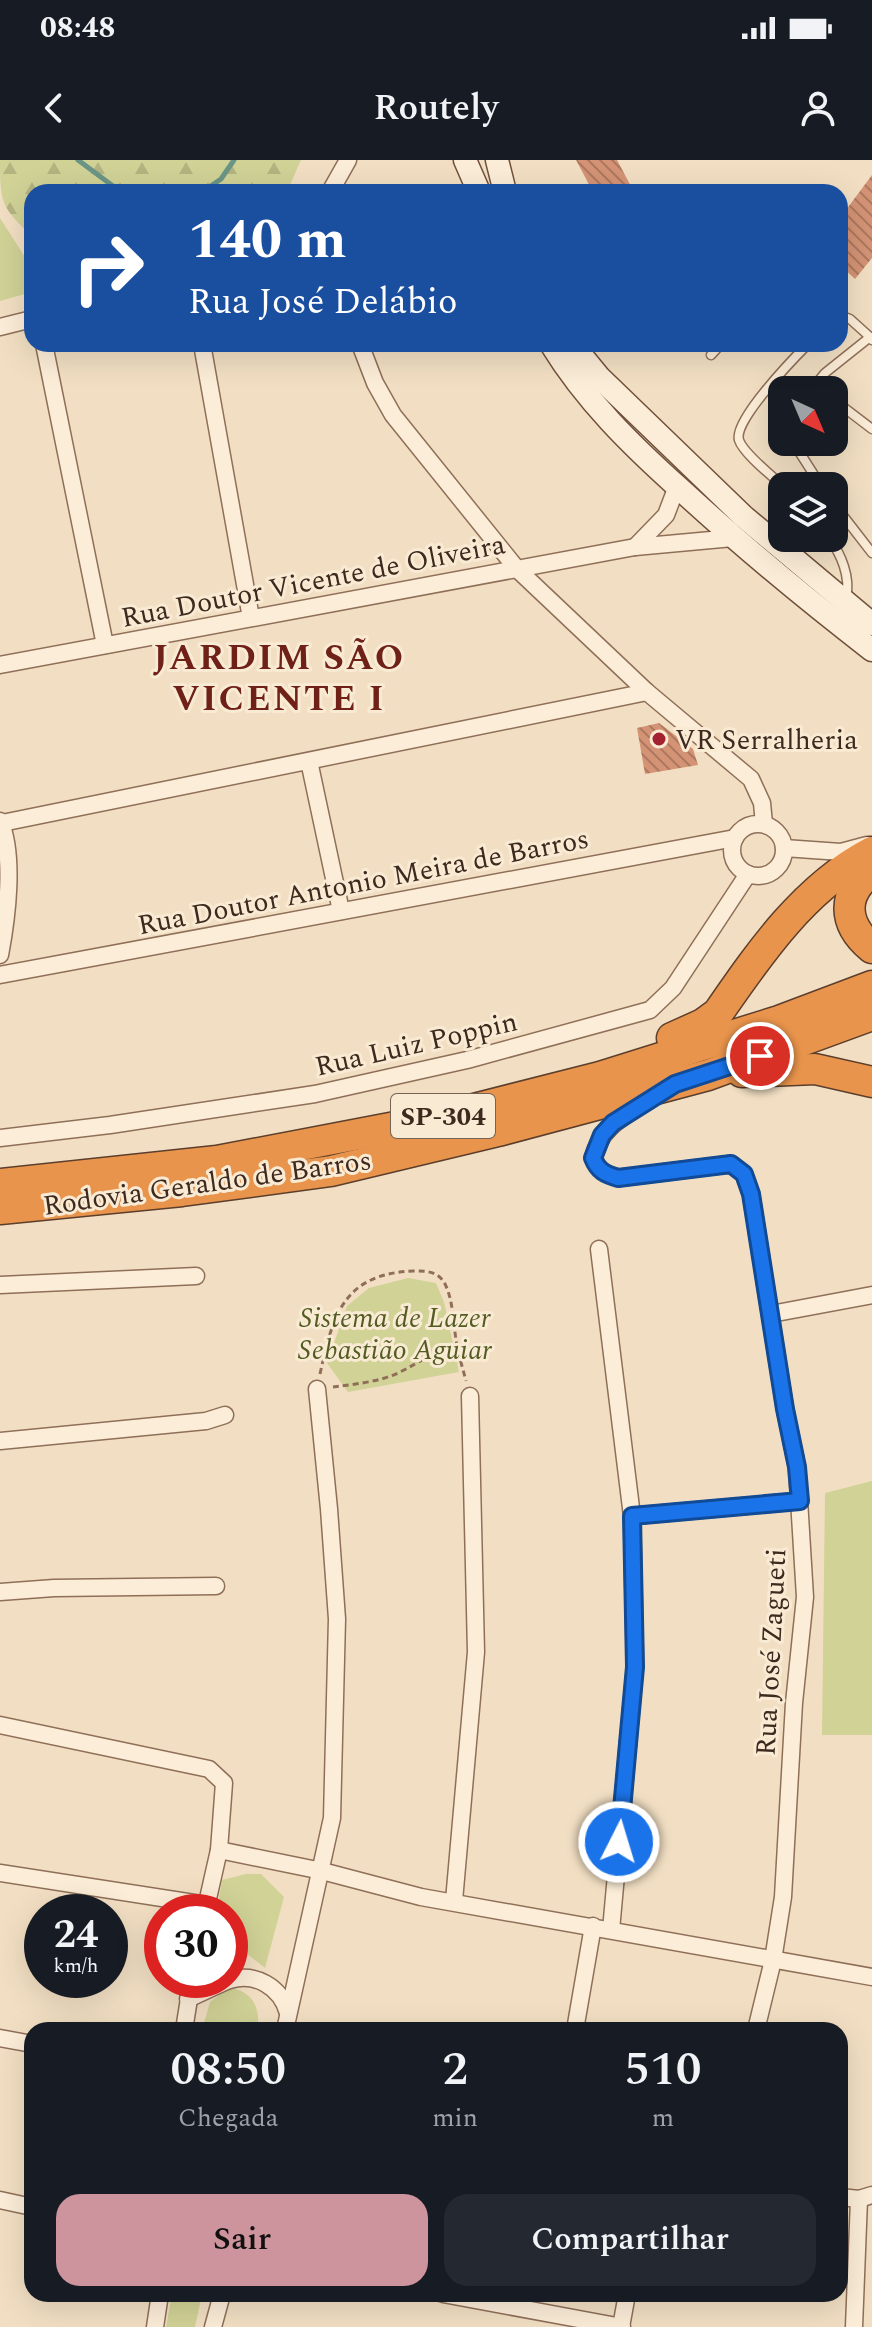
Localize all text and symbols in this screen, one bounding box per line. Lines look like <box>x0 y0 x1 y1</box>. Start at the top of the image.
text: 08:48 <box>40 5 115 51</box>
text: Routely <box>374 81 498 136</box>
icon: back <box>32 86 76 130</box>
icon: person <box>796 86 840 130</box>
text: 140 m <box>188 198 347 283</box>
icon: right <box>56 216 160 320</box>
text: Rua José Delábio <box>188 275 458 330</box>
north arrow <box>768 376 848 456</box>
map controls <box>768 376 848 552</box>
button: layers <box>768 472 848 552</box>
street label: Rua Doutor Vicente de Oliveira <box>118 523 509 640</box>
district label: JARDIM SÃO VICENTE I <box>153 631 405 727</box>
place label: VR Serralheria <box>675 719 858 762</box>
marker: VR Serralheria <box>650 730 668 748</box>
street label: Rua Doutor Antonio Meira de Barros <box>134 818 593 947</box>
street label: Rua Luiz Poppin <box>311 1000 522 1089</box>
pin <box>726 1022 794 1090</box>
icon: arrive <box>738 1034 782 1078</box>
road number: SP-304 <box>391 1094 495 1138</box>
street label: Rodovia Geraldo de Barros <box>40 1139 374 1228</box>
park label: Sistema de Lazer Sebastião Aguiar <box>298 1297 492 1372</box>
street label: Rua José Zagueti <box>745 1547 798 1757</box>
position arrow <box>577 1800 661 1884</box>
speed limit sign: 30 <box>144 1894 248 1998</box>
text: 24 <box>54 1905 98 1966</box>
text: km/h <box>54 1951 99 1981</box>
text: 08:50 <box>170 2033 286 2106</box>
text: 2 <box>442 2033 468 2106</box>
text: 510 <box>624 2033 702 2106</box>
text: Chegada <box>178 2098 278 2138</box>
text: min <box>432 2098 478 2138</box>
text: m <box>652 2098 674 2138</box>
button: Sair <box>56 2194 428 2286</box>
button: Compartilhar <box>444 2194 816 2286</box>

